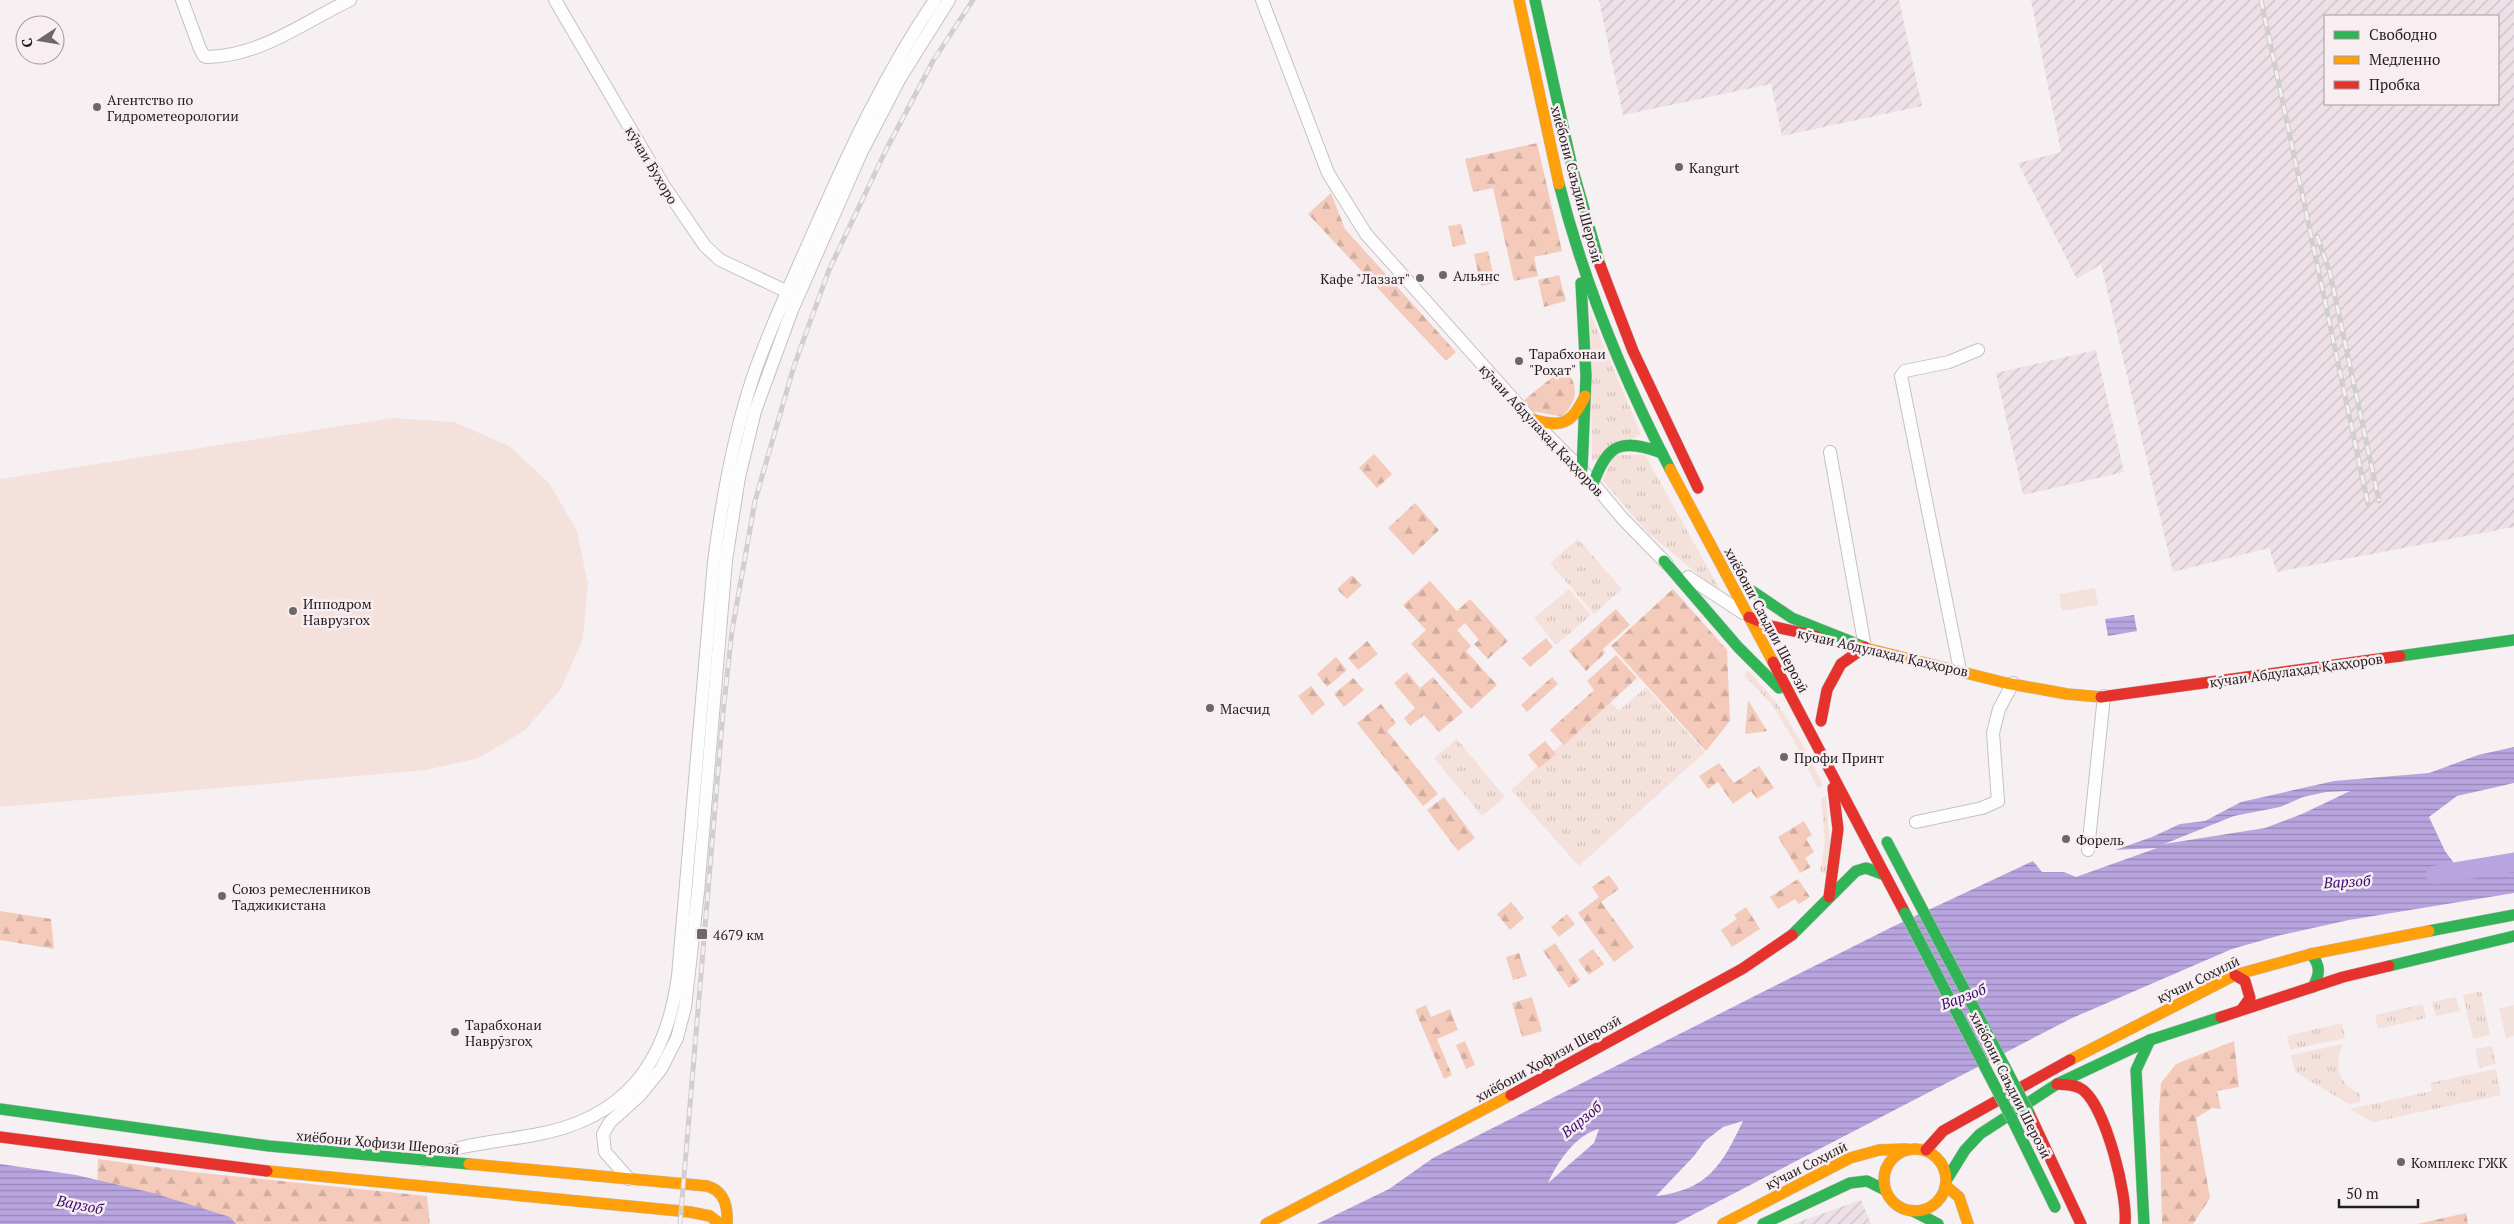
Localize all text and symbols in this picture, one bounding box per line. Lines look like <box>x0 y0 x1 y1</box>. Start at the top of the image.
north arrow <box>15 15 65 65</box>
legend <box>2324 15 2499 105</box>
text: Свободно <box>2369 24 2437 44</box>
text: С <box>17 36 37 49</box>
text: Медленно <box>2369 49 2440 69</box>
text: Пробка <box>2369 74 2421 94</box>
place label: Агентство по Гидрометеорологии <box>107 90 239 125</box>
marker: Агентство по Гидрометеорологии <box>91 101 103 113</box>
street label: хиёбони Саъдии Шерозӣ <box>1547 103 1607 265</box>
street label: кӯчаи Бухоро <box>621 123 683 208</box>
place label: Kangurt <box>1689 158 1740 177</box>
marker: Kangurt <box>1673 161 1685 173</box>
place label: Альянс <box>1453 266 1500 285</box>
place label: Кафе "Лаззат" <box>1320 269 1410 288</box>
marker: Альянс <box>1437 269 1449 281</box>
marker: Кафе "Лаззат" <box>1414 272 1426 284</box>
place label: Тарабхонаи "Роҳат" <box>1529 344 1606 379</box>
marker: Тарабхонаи "Роҳат" <box>1513 355 1525 367</box>
street label: кӯчаи Абдулаҳад Қаҳҳоров <box>1475 360 1609 500</box>
street label: хиёбони Саъдии Шерозӣ <box>1721 544 1814 696</box>
place label: Ипподром Наврузгох <box>303 594 372 629</box>
marker: Ипподром Наврузгох <box>287 605 299 617</box>
street label: кӯчаи Абдулаҳад Қаҳҳоров <box>1796 623 1970 681</box>
street label: кӯчаи Абдулаҳад Қаҳҳоров <box>2208 648 2384 692</box>
place label: Масчид <box>1220 699 1270 718</box>
marker: Масчид <box>1204 702 1216 714</box>
place label: Профи Принт <box>1794 748 1884 767</box>
marker: Профи Принт <box>1778 751 1790 763</box>
place label: Форель <box>2076 830 2124 849</box>
marker: Форель <box>2060 833 2072 845</box>
water label: Варзоб <box>2322 870 2372 892</box>
place label: Союз ремесленников Таджикистана <box>232 879 371 914</box>
marker: Союз ремесленников Таджикистана <box>216 890 228 902</box>
place label: 4679 км <box>713 925 764 944</box>
marker: 4679 км <box>695 927 709 941</box>
street label: кӯчаи Соҳилӣ <box>2153 951 2243 1007</box>
water label: Варзоб <box>1936 978 1990 1014</box>
street label: хиёбони Саъдии Шерозӣ <box>1966 1009 2056 1162</box>
street label: хиёбони Ҳофизи Шерозӣ <box>1472 1010 1625 1106</box>
place label: Тарабхонаи Наврӯзгоҳ <box>465 1015 542 1050</box>
marker: Тарабхонаи Наврӯзгоҳ <box>449 1026 461 1038</box>
water label: Варзоб <box>1556 1096 1607 1142</box>
street label: хиёбони Ҳофизи Шерозӣ <box>296 1125 461 1159</box>
street label: кӯчаи Соҳилӣ <box>1762 1136 1851 1194</box>
place label: Комплекс ГЖК <box>2411 1153 2508 1172</box>
marker: Комплекс ГЖК <box>2395 1156 2407 1168</box>
scale bar <box>2339 1176 2418 1208</box>
text: 50 m <box>2346 1183 2379 1203</box>
water label: Варзоб <box>54 1189 106 1219</box>

